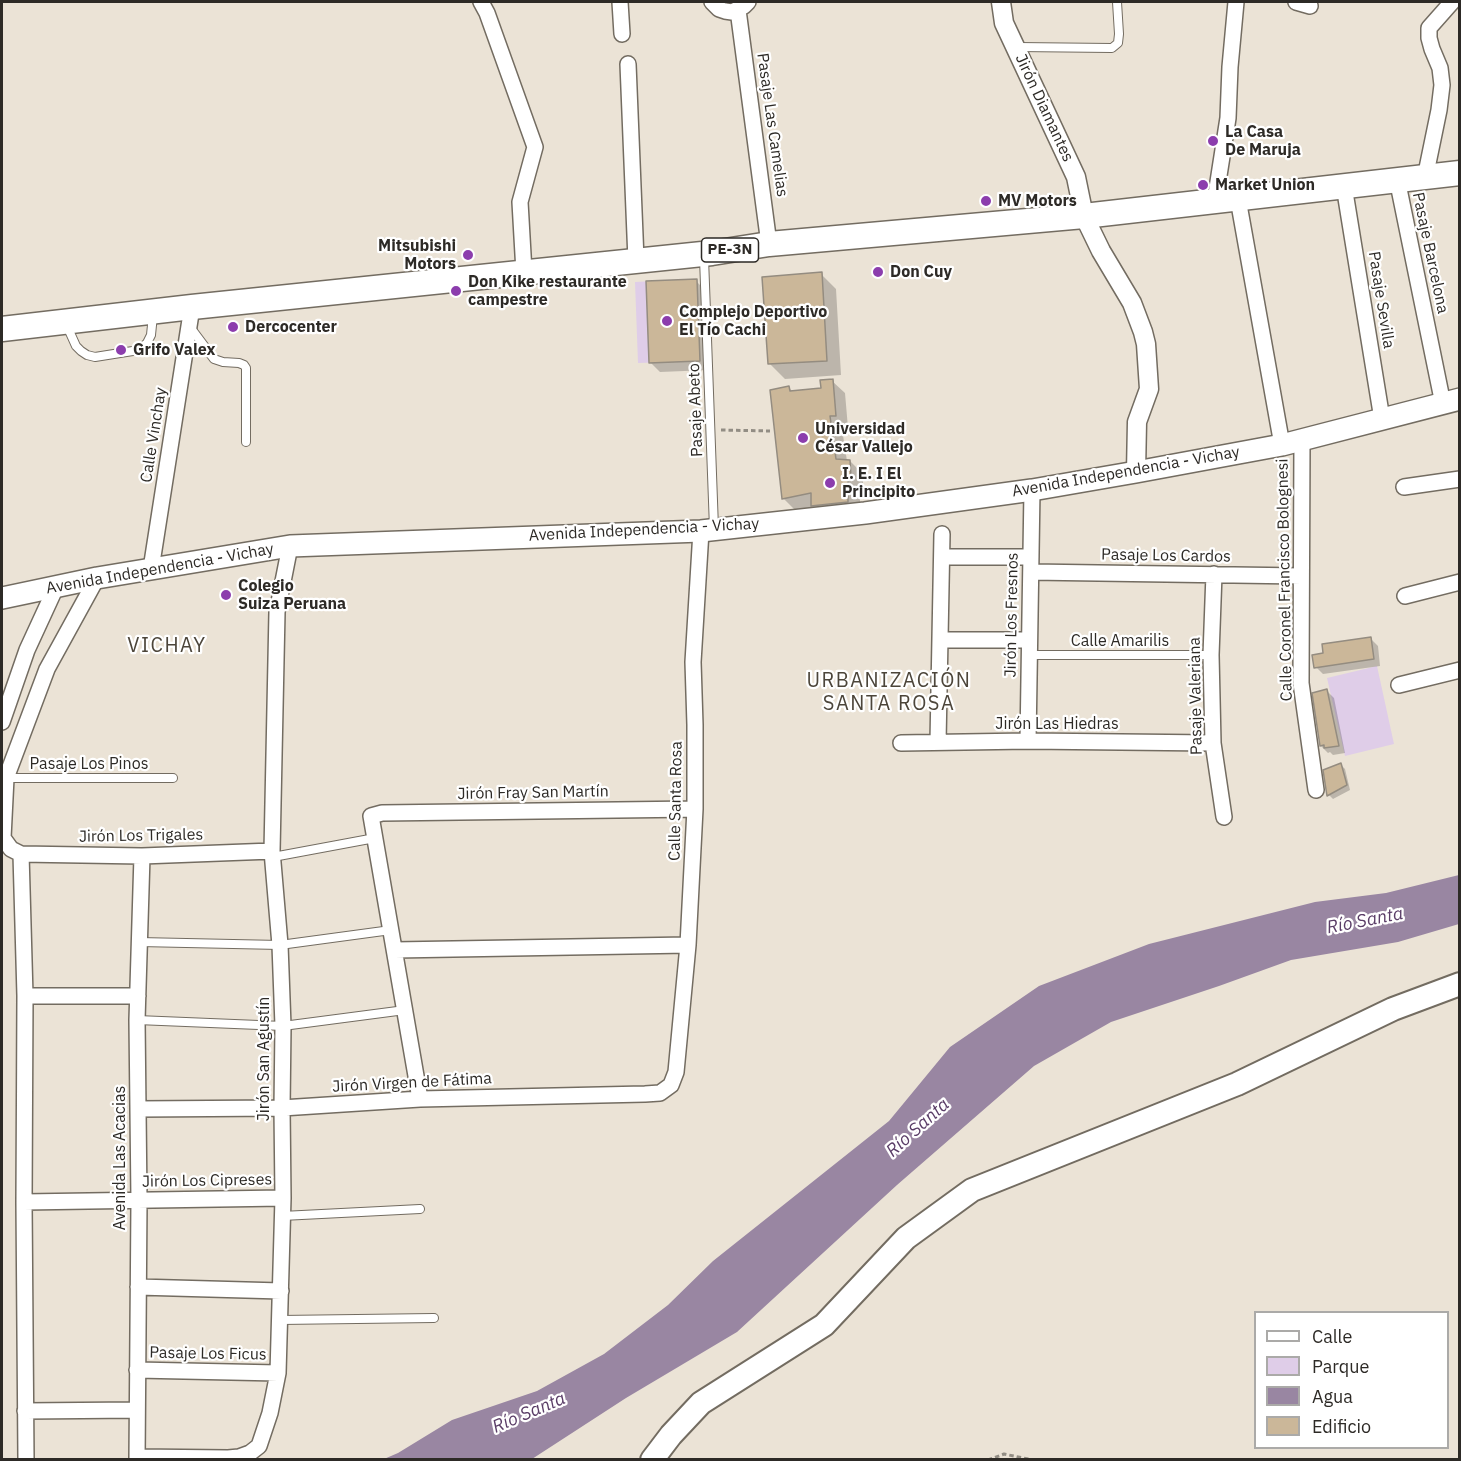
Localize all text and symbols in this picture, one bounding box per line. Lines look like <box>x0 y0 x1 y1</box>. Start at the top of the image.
street label: Jirón Diamantes <box>1011 51 1077 165</box>
street label: Pasaje Las Camelias <box>752 52 792 198</box>
place label: La Casa De Maruja <box>1225 122 1301 160</box>
marker: La Casa De Maruja <box>1206 134 1220 148</box>
place label: Market Union <box>1215 175 1315 195</box>
marker: Market Union <box>1196 178 1210 192</box>
place label: MV Motors <box>998 191 1077 211</box>
street label: Pasaje Barcelona <box>1408 191 1452 315</box>
marker: MV Motors <box>979 194 993 208</box>
place label: Mitsubishi Motors <box>378 236 456 274</box>
road number: PE-3N <box>702 238 758 262</box>
marker: Mitsubishi Motors <box>461 248 475 262</box>
street label: Pasaje Sevilla <box>1364 250 1398 350</box>
place label: Don Cuy <box>890 262 952 282</box>
marker: Don Cuy <box>871 265 885 279</box>
place label: Don Kike restaurante campestre <box>468 272 627 310</box>
marker: Don Kike restaurante campestre <box>449 284 463 298</box>
place label: Complejo Deportivo El Tío Cachi <box>679 302 827 340</box>
marker: Complejo Deportivo El Tío Cachi <box>660 314 674 328</box>
place label: Dercocenter <box>245 317 337 337</box>
marker: Dercocenter <box>226 320 240 334</box>
place label: Grifo Valex <box>133 340 215 360</box>
marker: Grifo Valex <box>114 343 128 357</box>
street label: Pasaje Abeto <box>685 363 707 457</box>
street label: Calle Vinchay <box>137 386 171 484</box>
place label: Universidad César Vallejo <box>815 419 913 457</box>
marker: Universidad César Vallejo <box>796 431 810 445</box>
street label: Avenida Independencia - Vichay <box>1011 443 1241 501</box>
street label: Calle Coronel Francisco Bolognesi <box>1273 458 1297 702</box>
place label: I. E. I El Principito <box>842 464 915 502</box>
marker: I. E. I El Principito <box>823 476 837 490</box>
street label: Avenida Independencia - Vichay <box>528 514 760 546</box>
street label: Avenida Independencia - Vichay <box>45 540 275 598</box>
street label: Pasaje Los Cardos <box>1101 545 1231 567</box>
street label: Jirón Los Fresnos <box>1001 552 1023 678</box>
place label: Colegio Suiza Peruana <box>238 576 346 614</box>
marker: Colegio Suiza Peruana <box>219 588 233 602</box>
street label: Calle Amarilis <box>1071 631 1169 651</box>
district label: VICHAY <box>127 634 207 658</box>
street label: Pasaje Valeriana <box>1185 637 1207 755</box>
district label: URBANIZACIÓN SANTA ROSA <box>806 669 972 716</box>
street label: Jirón Las Hiedras <box>995 714 1119 734</box>
street label: Calle Santa Rosa <box>665 741 687 861</box>
street label: Pasaje Los Pinos <box>30 754 148 774</box>
street label: Jirón Fray San Martín <box>457 782 609 804</box>
street label: Jirón Los Trigales <box>79 825 203 847</box>
water label: Río Santa <box>1325 903 1405 939</box>
street label: Jirón San Agustín <box>254 997 274 1121</box>
street label: Jirón Virgen de Fátima <box>332 1069 492 1097</box>
street label: Avenida Las Acacias <box>110 1086 130 1230</box>
water label: Río Santa <box>882 1094 954 1162</box>
street label: Jirón Los Cipreses <box>142 1170 272 1192</box>
legend <box>1254 1311 1449 1449</box>
text: Calle <box>1312 1325 1352 1348</box>
street label: Pasaje Los Ficus <box>149 1343 267 1365</box>
text: Parque <box>1312 1355 1369 1378</box>
text: Agua <box>1312 1385 1353 1408</box>
water label: Río Santa <box>489 1388 569 1438</box>
text: Edificio <box>1312 1415 1371 1438</box>

